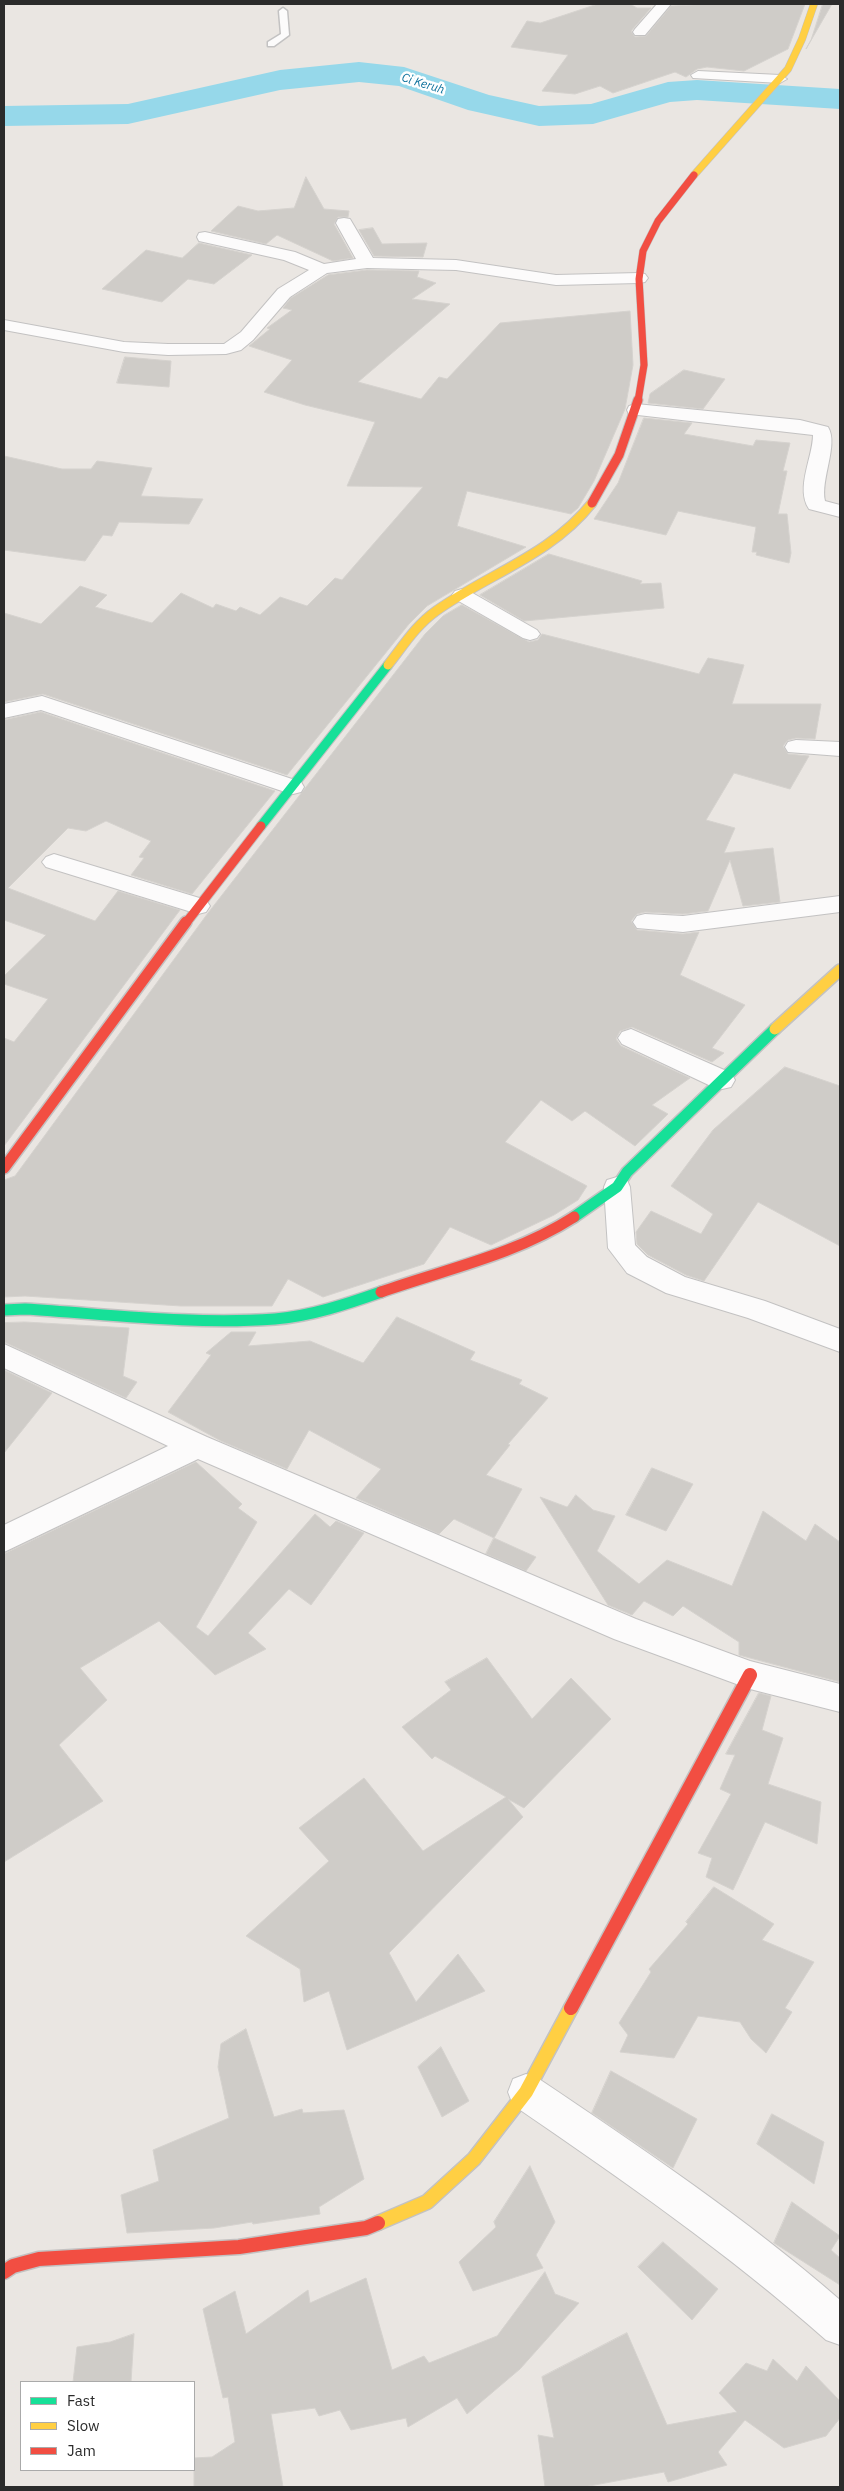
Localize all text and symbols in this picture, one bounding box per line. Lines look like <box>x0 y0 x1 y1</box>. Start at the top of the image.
water label: Ci Keruh <box>400 71 446 97</box>
legend <box>20 2381 195 2471</box>
text: Fast <box>67 2391 95 2410</box>
text: Slow <box>67 2416 100 2435</box>
text: Jam <box>67 2441 96 2460</box>

